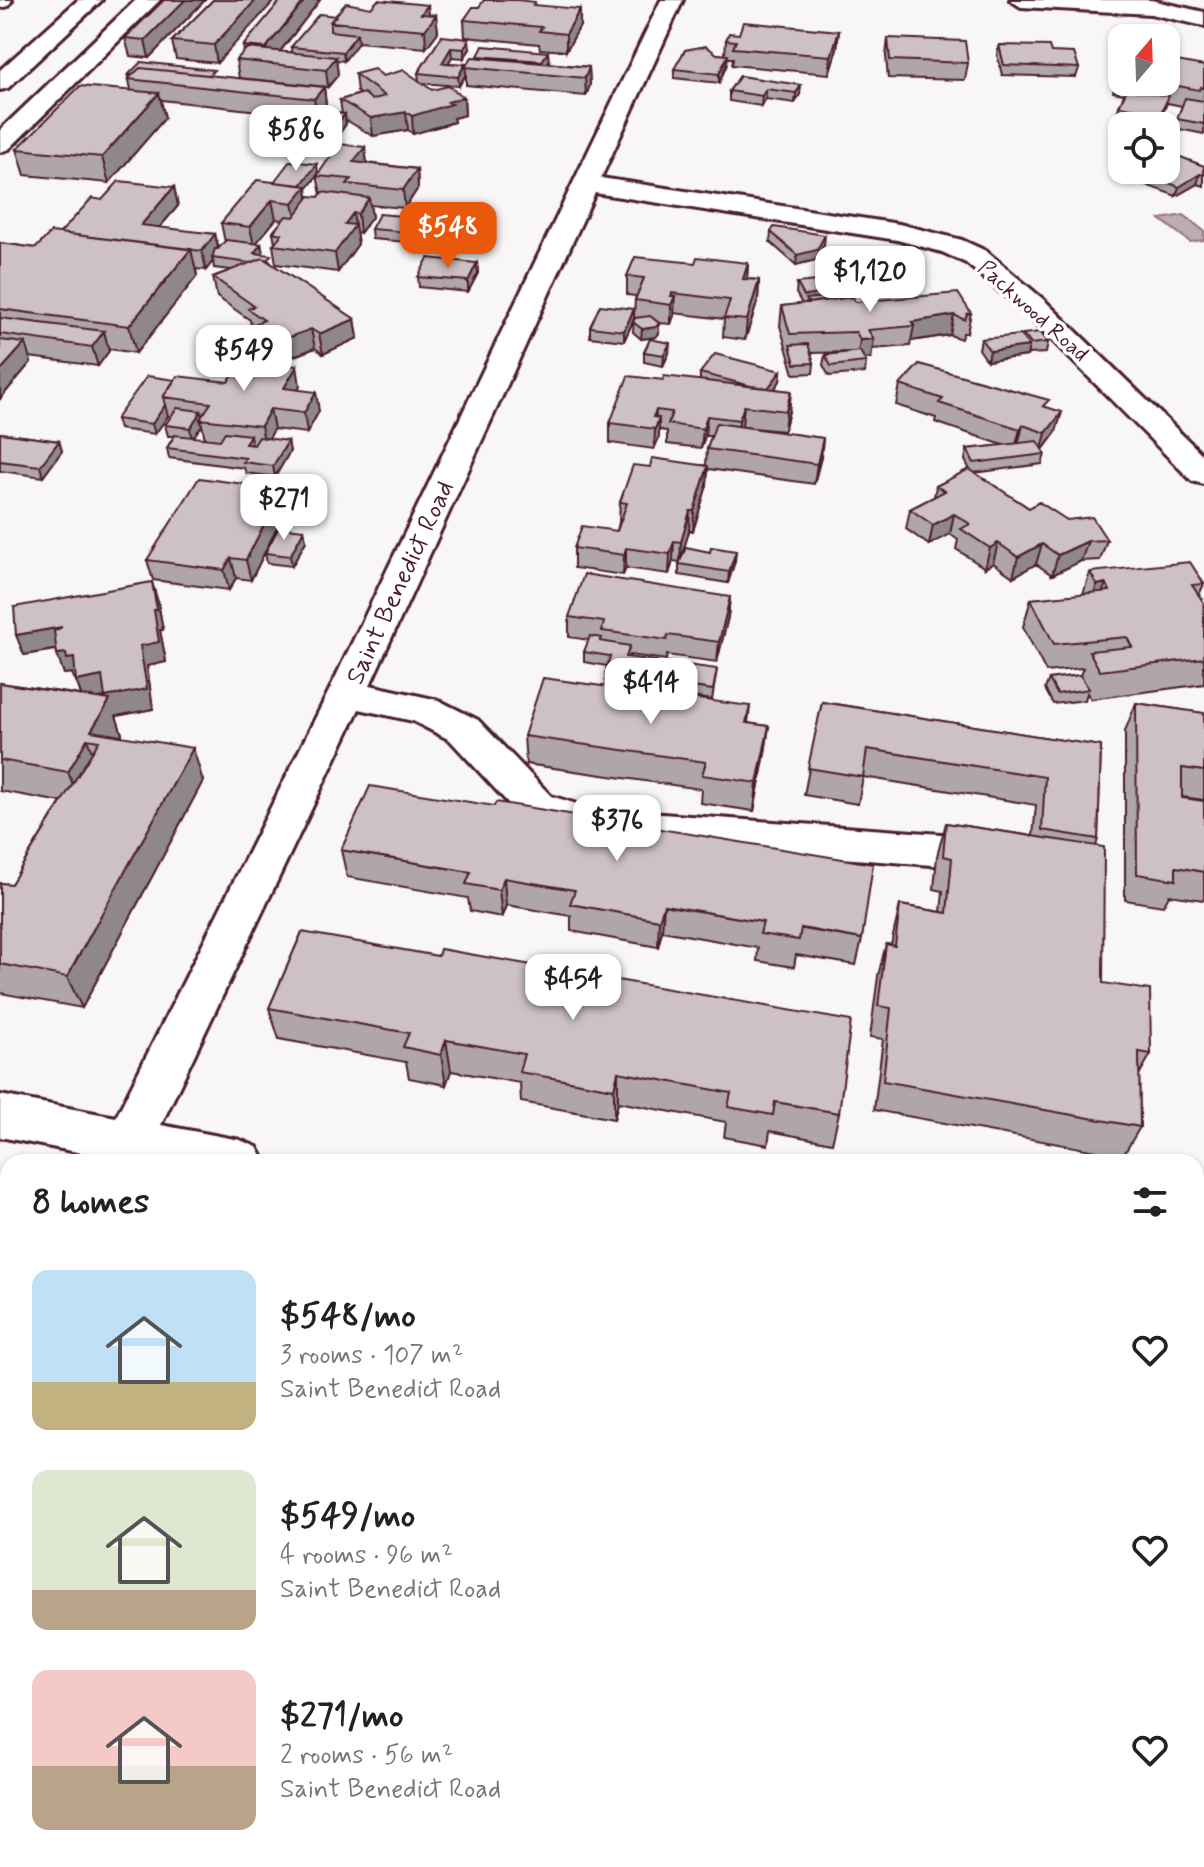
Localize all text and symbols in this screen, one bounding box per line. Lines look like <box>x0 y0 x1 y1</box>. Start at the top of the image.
north arrow <box>1108 24 1180 96</box>
map controls <box>1108 24 1180 184</box>
pin: $586 <box>249 105 343 173</box>
button: locate <box>1108 112 1180 184</box>
text: $586 <box>267 114 325 148</box>
pin: $548 <box>401 202 495 270</box>
text: $548 <box>418 211 478 245</box>
pin: $1,120 <box>805 246 935 314</box>
street label: Packwood Road <box>972 254 1094 368</box>
text: $1,120 <box>833 255 907 289</box>
pin: $549 <box>197 325 291 393</box>
text: $549 <box>214 334 274 368</box>
pin: $271 <box>237 474 331 542</box>
street label: Saint Benedict Road <box>339 475 463 690</box>
text: $271 <box>258 483 310 517</box>
pin: $414 <box>604 658 698 726</box>
text: $414 <box>623 667 679 701</box>
pin: $376 <box>570 795 664 863</box>
text: $376 <box>591 804 643 838</box>
pin: $454 <box>526 954 620 1022</box>
text: $454 <box>543 963 603 997</box>
text: 8 homes <box>32 1180 149 1225</box>
icon: filters <box>1128 1180 1172 1224</box>
text: $548/mo <box>280 1294 416 1339</box>
icon: home <box>96 1302 192 1398</box>
icon: heart <box>1128 1328 1172 1372</box>
text: 3 rooms · 107 m² <box>280 1339 463 1373</box>
text: Saint Benedict Road <box>280 1373 501 1407</box>
text: $549/mo <box>280 1494 415 1539</box>
icon: home <box>96 1502 192 1598</box>
icon: heart <box>1128 1528 1172 1572</box>
text: 4 rooms · 96 m² <box>280 1539 453 1573</box>
text: Saint Benedict Road <box>280 1573 501 1607</box>
text: $271/mo <box>280 1694 403 1739</box>
icon: home <box>96 1702 192 1798</box>
icon: heart <box>1128 1728 1172 1772</box>
text: 2 rooms · 56 m² <box>280 1739 453 1773</box>
text: Saint Benedict Road <box>280 1773 501 1807</box>

